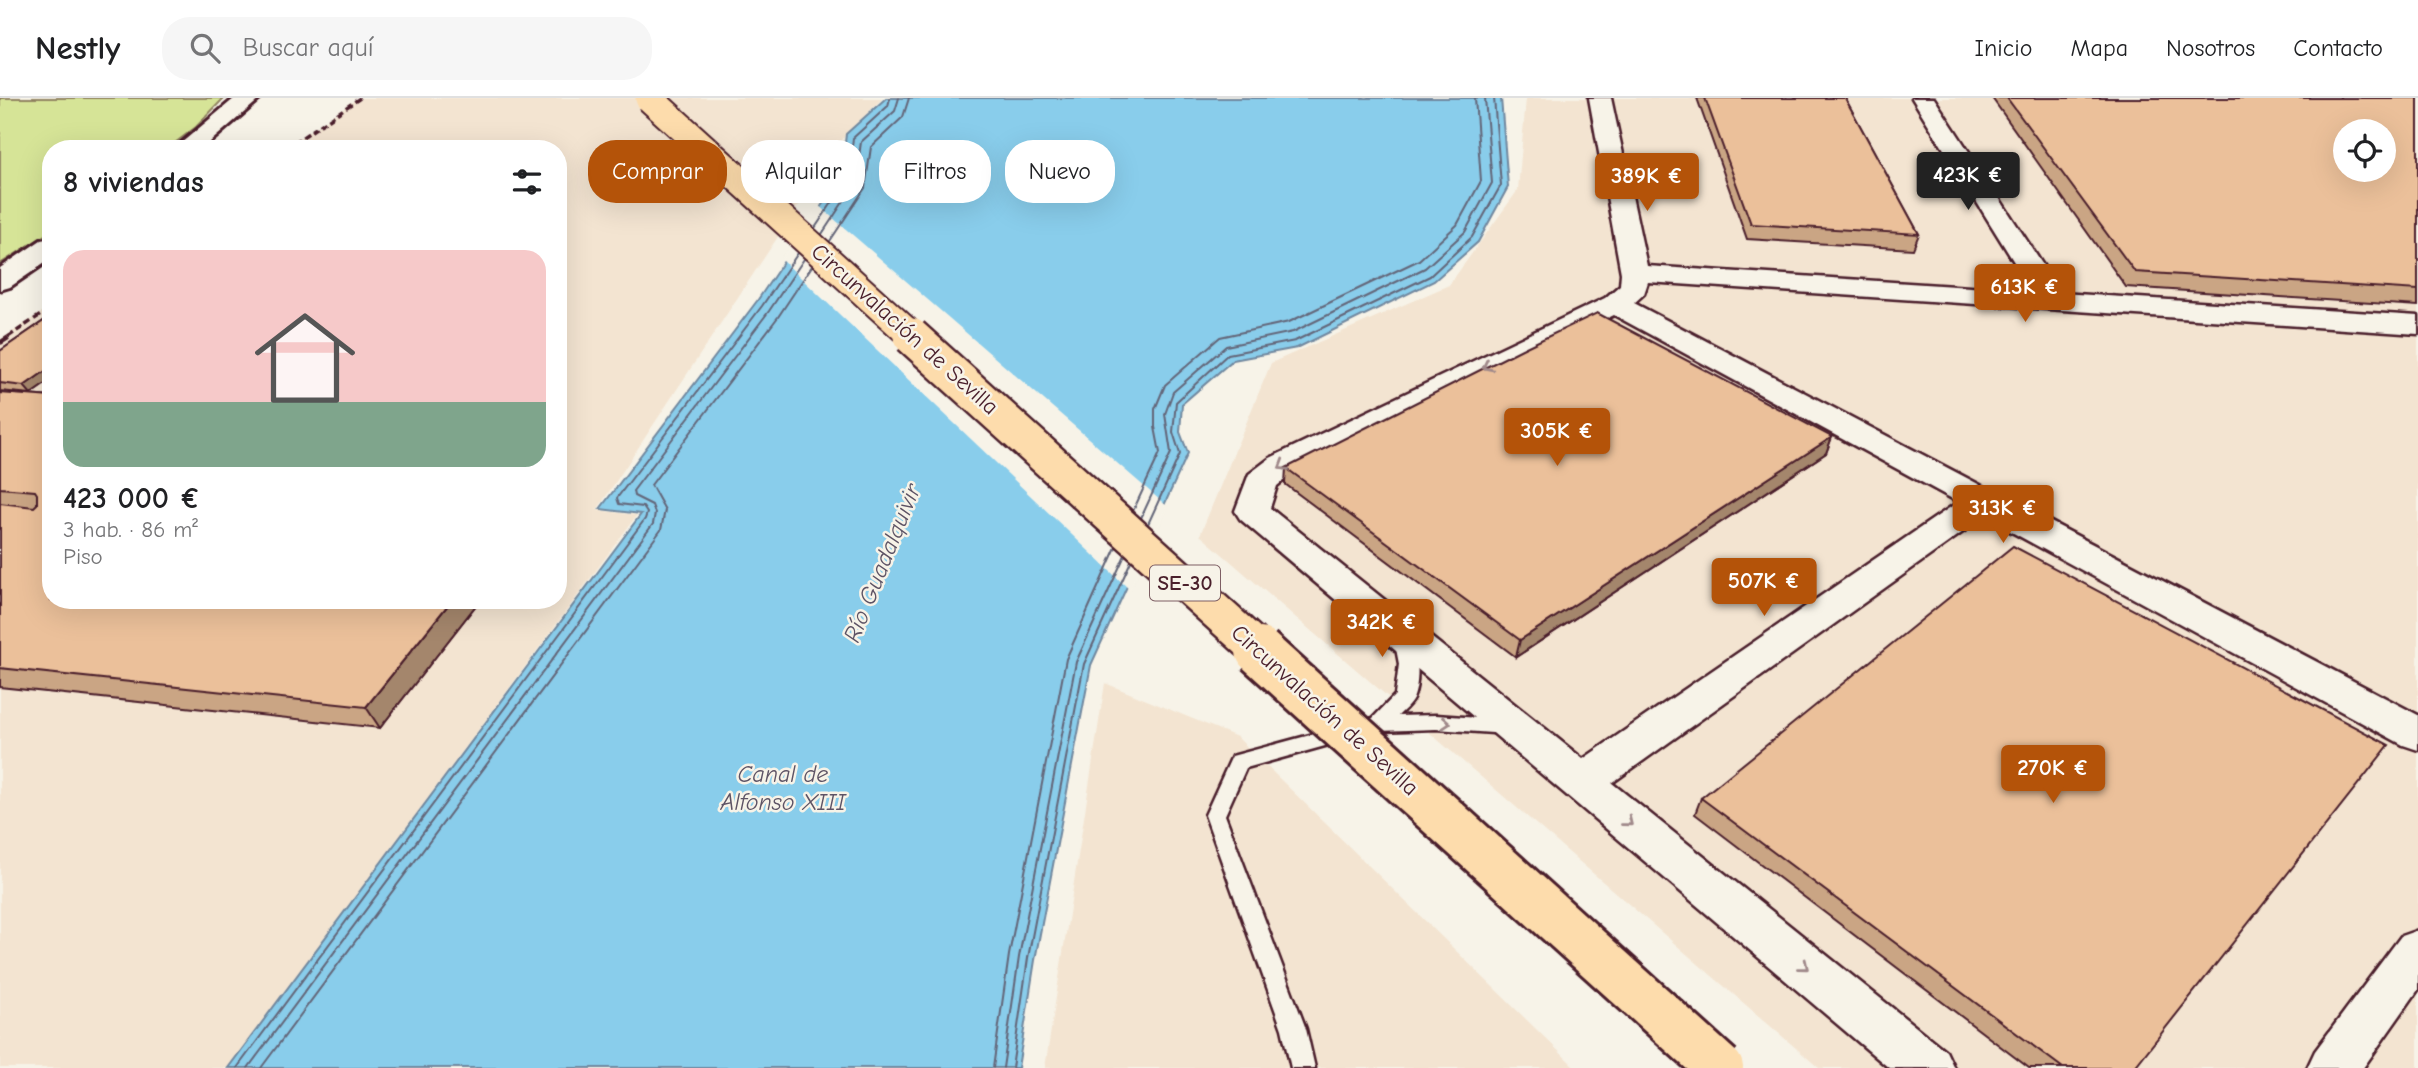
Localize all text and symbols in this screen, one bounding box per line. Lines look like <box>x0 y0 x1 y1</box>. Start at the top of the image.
search box <box>162 17 652 80</box>
text: Nestly <box>35 29 120 67</box>
icon: search <box>186 29 224 67</box>
text: Buscar aquí <box>242 33 374 63</box>
text: Inicio <box>1975 34 2032 62</box>
text: Mapa <box>2070 34 2128 62</box>
text: Nosotros <box>2166 34 2255 62</box>
text: Contacto <box>2293 34 2383 62</box>
map controls <box>2333 119 2396 182</box>
button: locate <box>2333 119 2396 182</box>
chip: Comprar <box>588 140 727 203</box>
chip: Alquilar <box>741 140 865 203</box>
chip: Filtros <box>879 140 991 203</box>
chip: Nuevo <box>1005 140 1115 203</box>
pin: 423K € <box>1911 152 2025 212</box>
pin: 389K € <box>1590 153 1704 213</box>
text: 423K € <box>1933 161 2003 188</box>
text: 389K € <box>1611 162 1683 189</box>
icon: filters <box>508 163 546 201</box>
text: 8 viviendas <box>63 165 204 200</box>
street label: Circunvalación de Sevilla <box>806 238 1004 420</box>
pin: 613K € <box>1968 264 2082 324</box>
text: 613K € <box>1990 273 2060 300</box>
icon: home <box>242 295 368 421</box>
one-way arrow <box>1482 358 1494 372</box>
pin: 305K € <box>1500 408 1614 468</box>
text: 305K € <box>1520 417 1594 444</box>
one-way arrow <box>1278 457 1291 470</box>
water label: Río Guadalquivir <box>837 478 927 646</box>
text: 423 000 € <box>63 481 200 516</box>
pin: 313K € <box>1946 486 2060 545</box>
text: 313K € <box>1969 494 2037 521</box>
text: 3 hab. · 86 m² <box>63 516 198 543</box>
text: Piso <box>63 543 103 570</box>
pin: 507K € <box>1707 559 1821 618</box>
road number: SE-30 <box>1150 566 1220 601</box>
text: 507K € <box>1728 567 1800 594</box>
pin: 342K € <box>1325 600 1439 659</box>
text: 342K € <box>1347 608 1417 635</box>
street label: Circunvalación de Sevilla <box>1226 619 1424 801</box>
one-way arrow <box>1440 715 1451 730</box>
pin: 270K € <box>1996 746 2110 805</box>
text: 270K € <box>2017 754 2089 781</box>
water label: Canal de Alfonso XIII <box>719 760 847 816</box>
one-way arrow <box>1619 814 1632 826</box>
one-way arrow <box>1795 958 1808 970</box>

